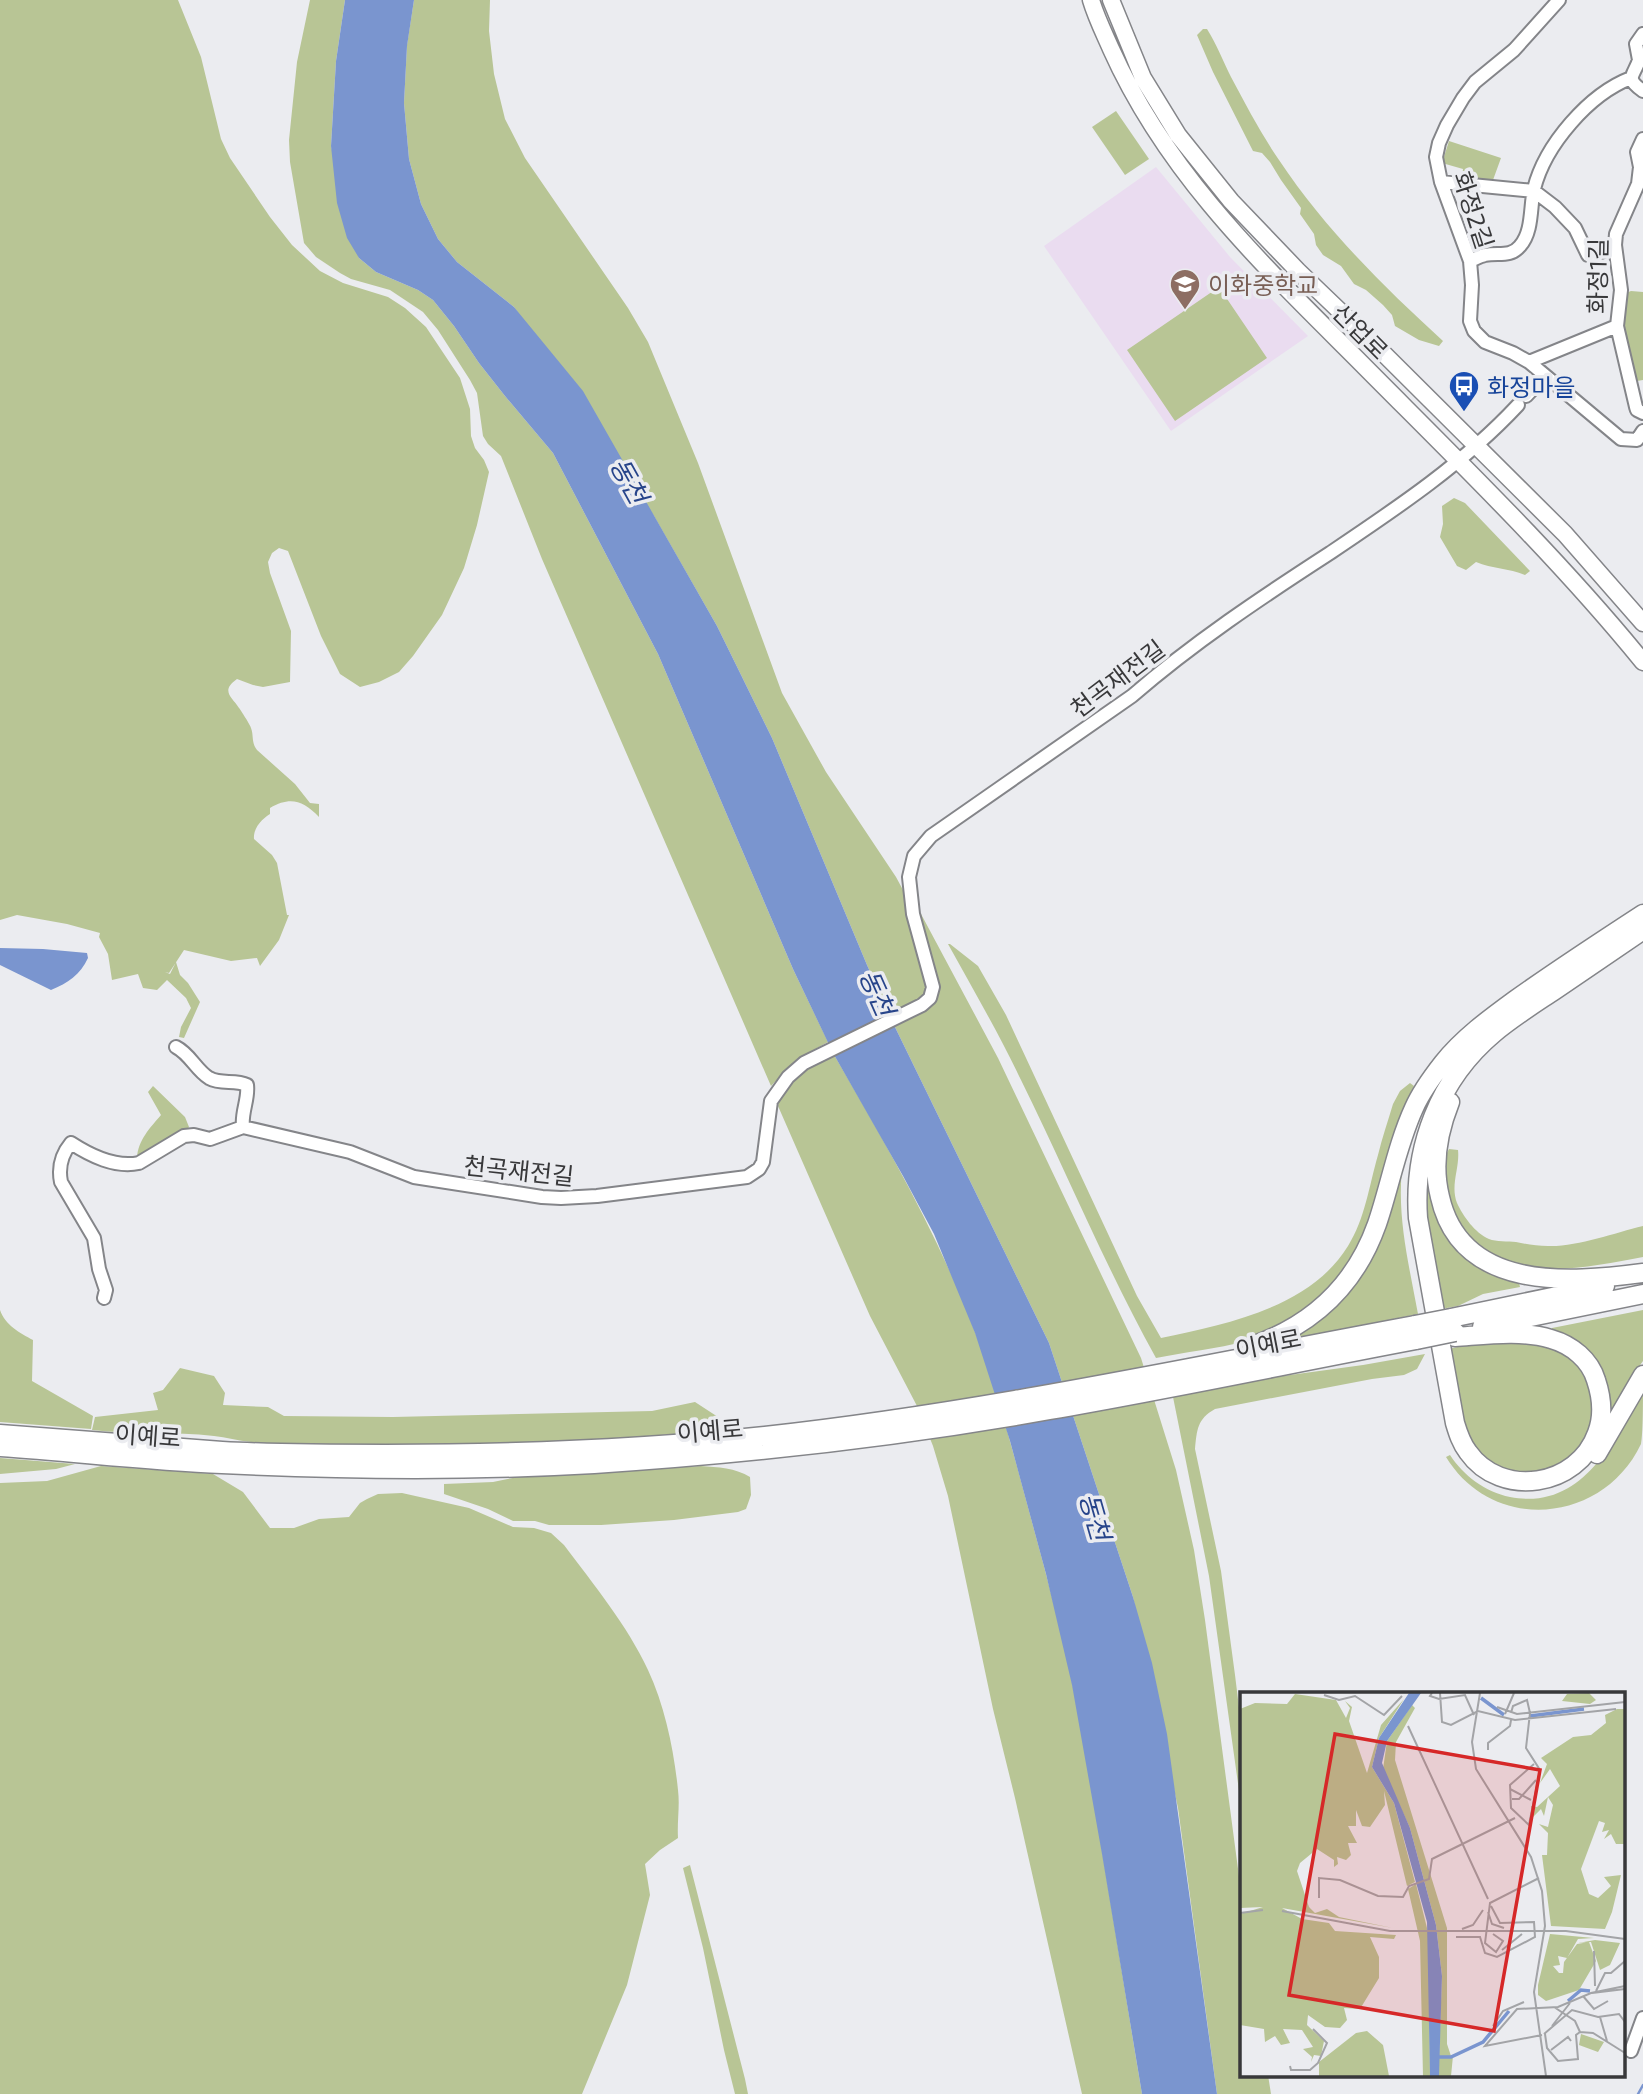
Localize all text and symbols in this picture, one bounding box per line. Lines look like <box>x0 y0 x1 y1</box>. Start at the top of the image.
street label: 화정2길 <box>1448 168 1500 252</box>
street label: 화정1길 <box>1582 238 1612 314</box>
school or university icon: 이화중학교 <box>1168 267 1202 311</box>
place label: 이화중학교 <box>1208 270 1318 299</box>
street label: 산업로 <box>1327 297 1395 365</box>
bus stop icon: 화정마을 <box>1447 369 1481 413</box>
place label: 화정마을 <box>1487 372 1575 401</box>
water label: 동천 <box>605 452 657 511</box>
street label: 천곡재전길 <box>1064 633 1170 723</box>
water label: 동천 <box>854 964 903 1023</box>
street label: 천곡재전길 <box>463 1150 575 1190</box>
street label: 이예로 <box>1233 1322 1303 1364</box>
street label: 이예로 <box>676 1413 744 1447</box>
street label: 이예로 <box>114 1418 182 1452</box>
water label: 동천 <box>1075 1489 1118 1546</box>
inset map <box>1240 1692 1626 2076</box>

